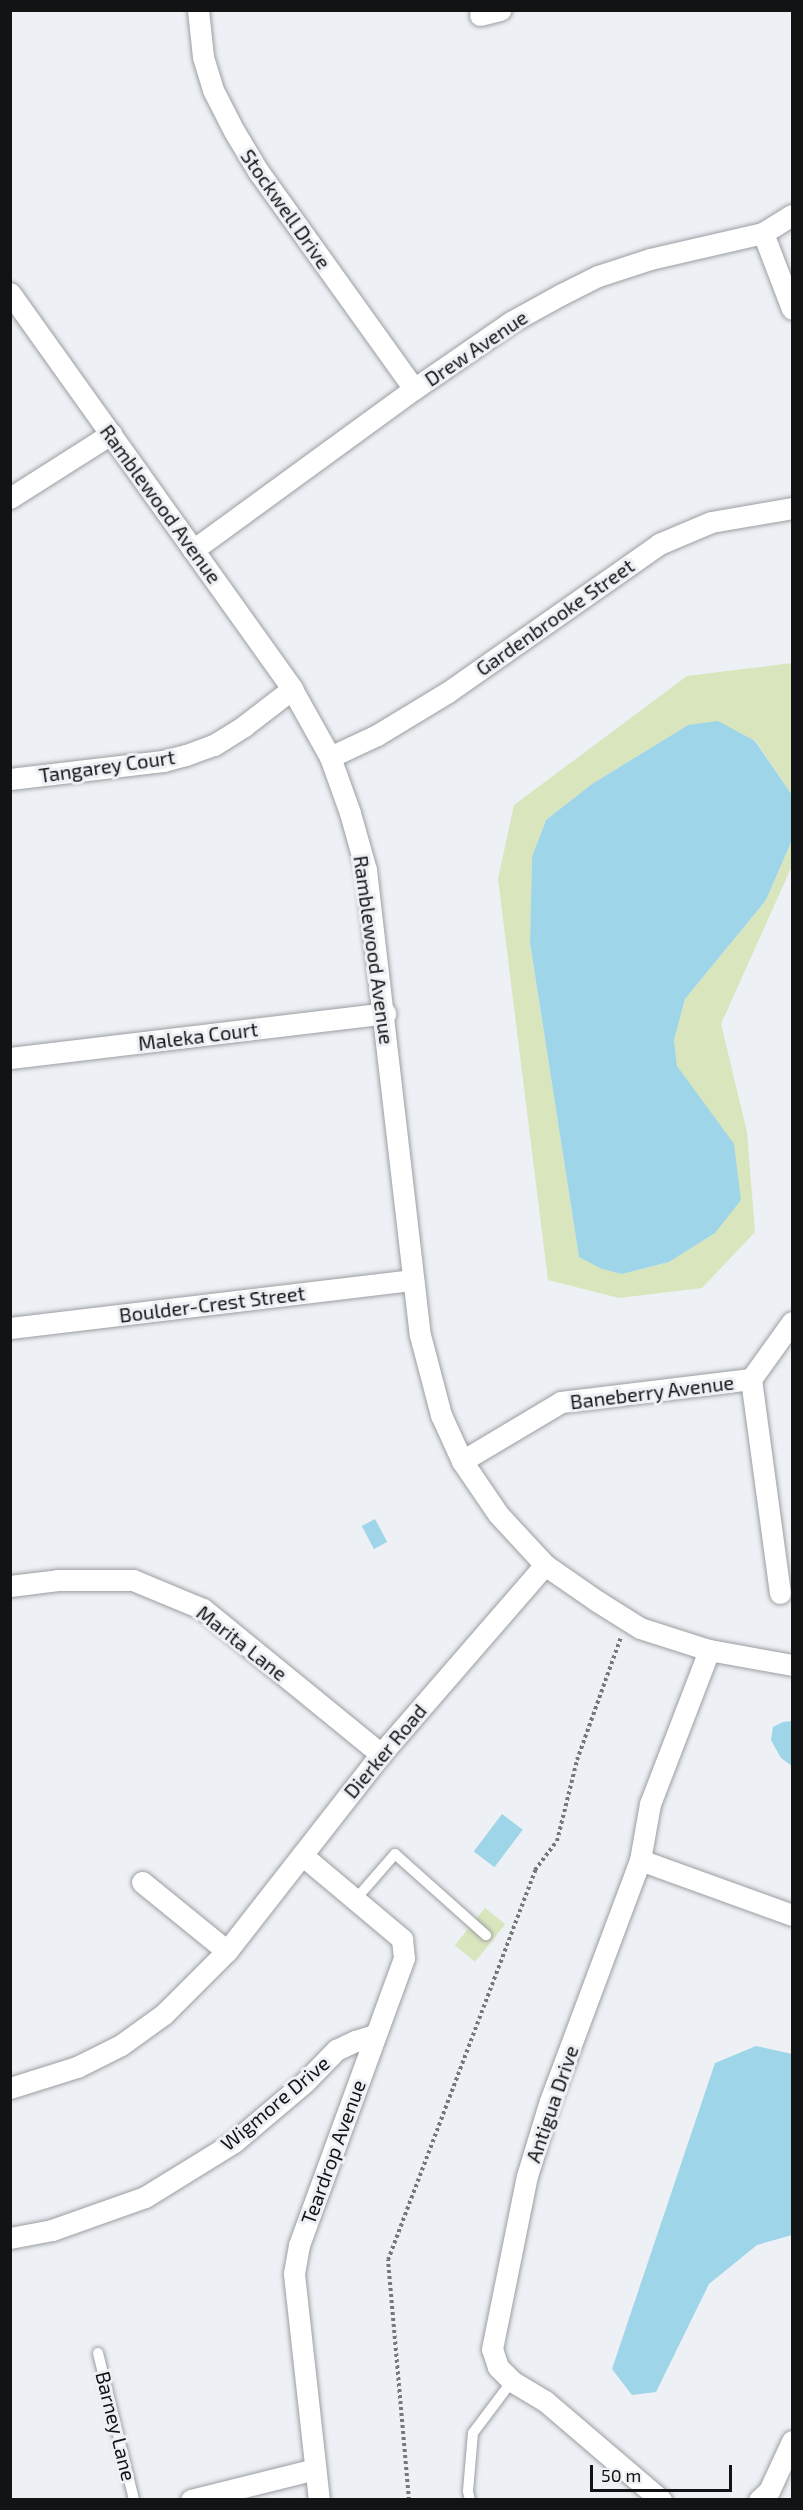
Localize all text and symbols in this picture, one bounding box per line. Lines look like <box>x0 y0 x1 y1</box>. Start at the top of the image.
street label: Stockwell Drive <box>236 144 336 274</box>
street label: Drew Avenue <box>420 305 532 391</box>
street label: Ramblewood Avenue <box>95 420 227 588</box>
street label: Gardenbrooke Street <box>471 553 639 681</box>
street label: Tangarey Court <box>37 745 177 787</box>
street label: Ramblewood Avenue <box>349 854 399 1046</box>
street label: Maleka Court <box>137 1017 259 1055</box>
street label: Boulder-Crest Street <box>118 1281 306 1327</box>
street label: Baneberry Avenue <box>568 1370 736 1414</box>
street label: Marita Lane <box>192 1600 292 1686</box>
street label: Dierker Road <box>338 1699 432 1803</box>
street label: Antigua Drive <box>521 2042 583 2166</box>
street label: Wigmore Drive <box>216 2051 334 2155</box>
street label: Teardrop Avenue <box>296 2076 370 2228</box>
street label: Barney Lane <box>91 2369 141 2483</box>
scale bar <box>593 2453 736 2491</box>
text: 50 m <box>601 2464 641 2486</box>

